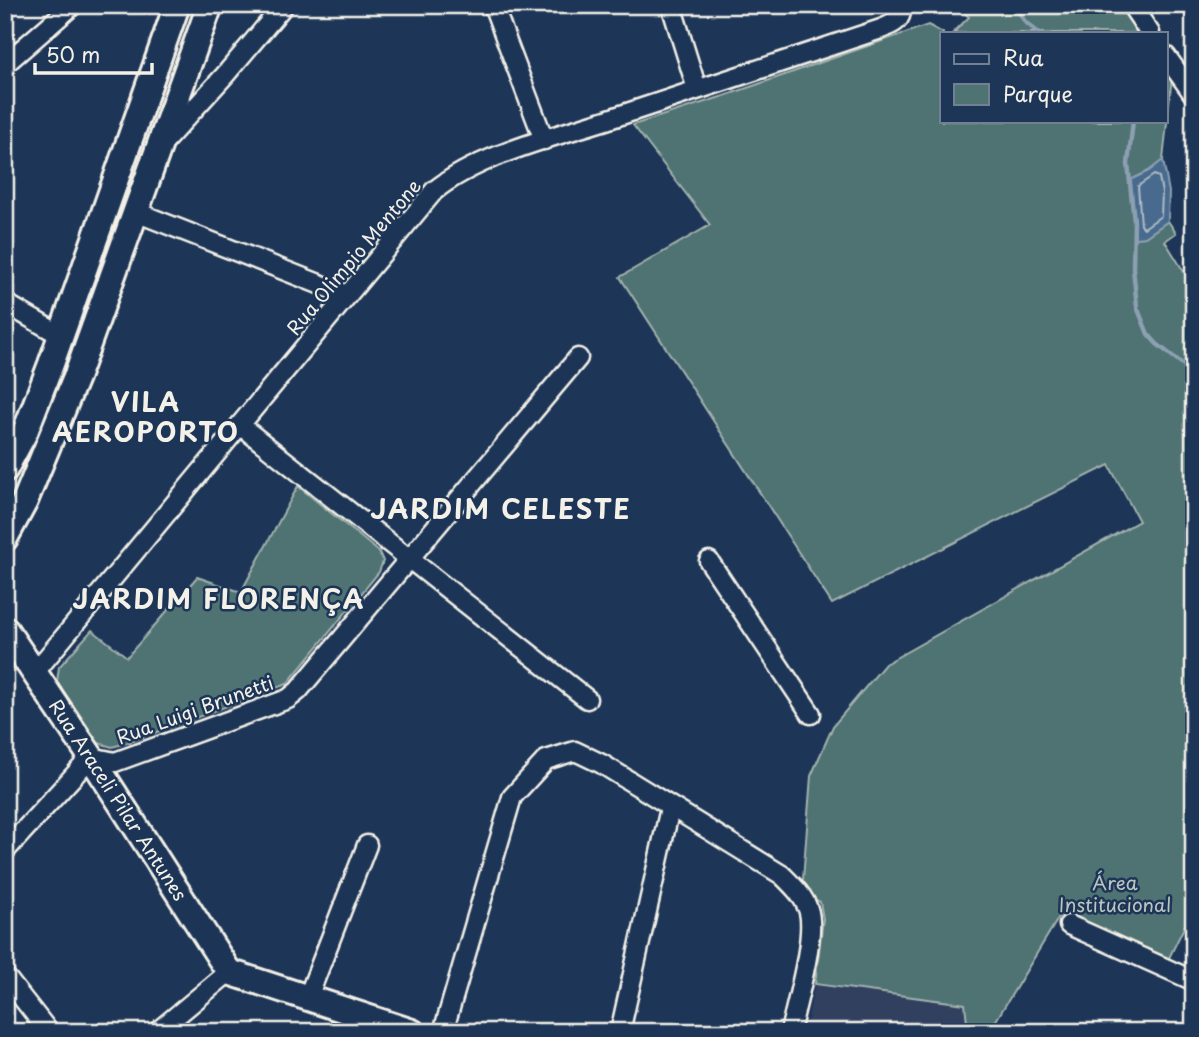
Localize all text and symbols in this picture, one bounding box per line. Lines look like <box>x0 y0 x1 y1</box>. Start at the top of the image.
scale bar <box>35 32 152 76</box>
legend <box>940 32 1168 122</box>
text: 50 m <box>46 38 100 70</box>
text: Rua <box>1003 41 1044 73</box>
text: Parque <box>1003 77 1073 109</box>
street label: Rua Olimpio Mentone <box>279 172 427 341</box>
district label: VILA AEROPORTO <box>52 382 240 451</box>
district label: JARDIM CELESTE <box>370 489 632 528</box>
district label: JARDIM FLORENÇA <box>72 579 366 618</box>
street label: Rua Luigi Brunetti <box>112 668 277 750</box>
street label: Rua Araceli Pilar Antunes <box>43 693 195 906</box>
park label: Área Institucional <box>1059 868 1171 918</box>

